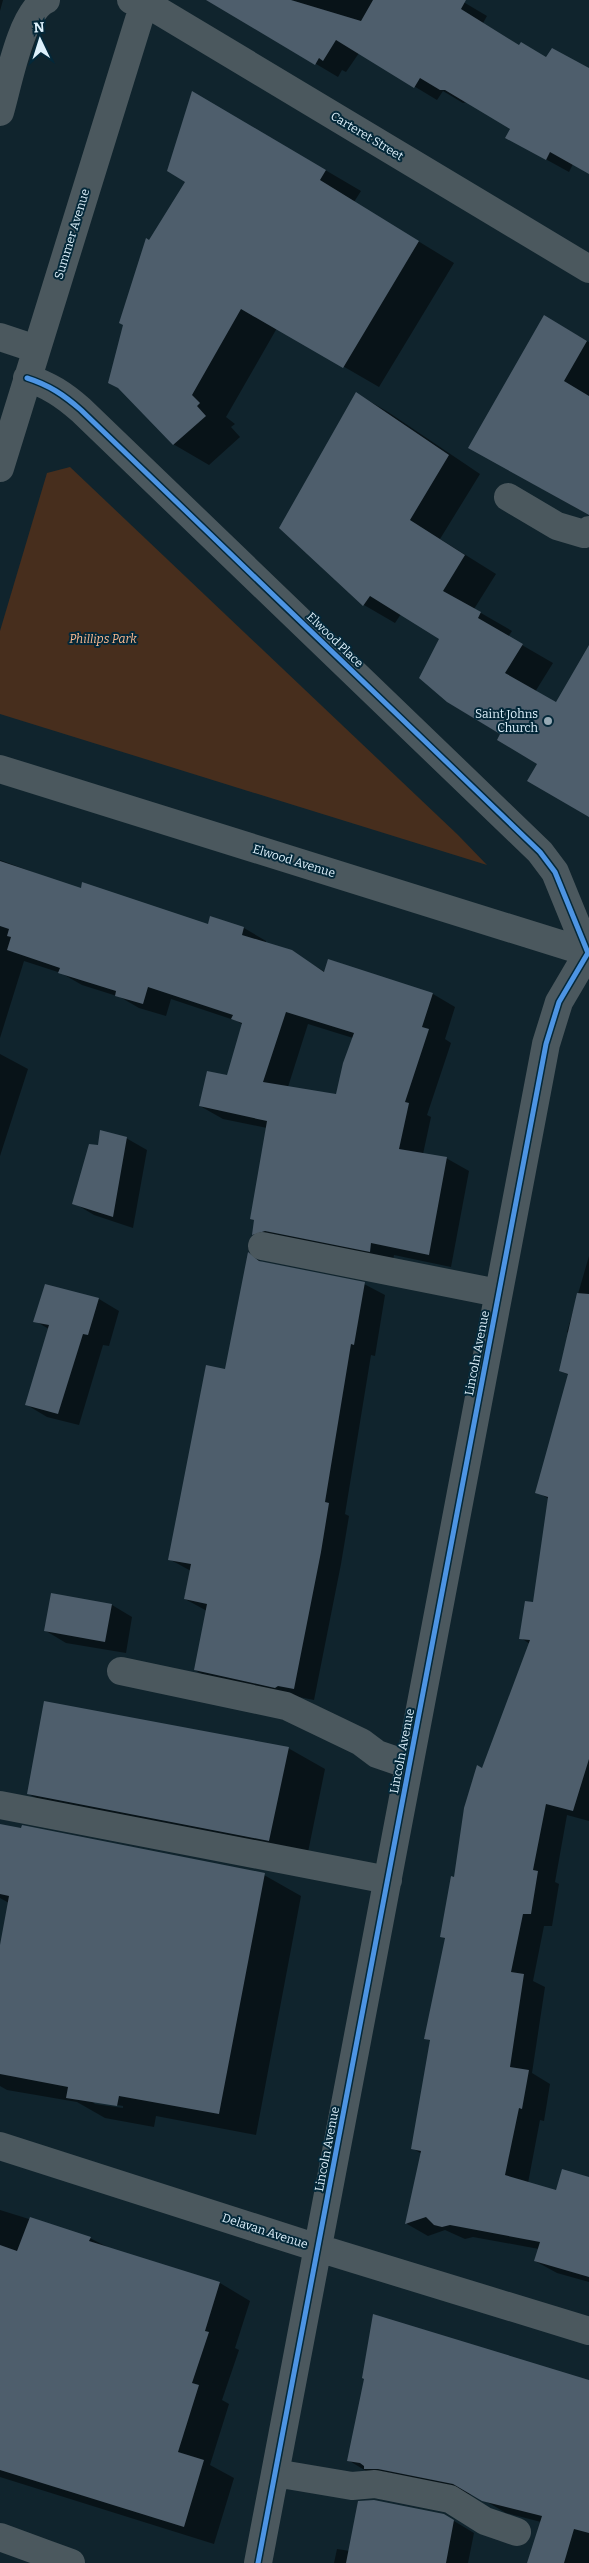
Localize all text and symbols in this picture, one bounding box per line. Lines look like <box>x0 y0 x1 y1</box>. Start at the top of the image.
north arrow <box>15 15 65 65</box>
text: N <box>33 19 45 36</box>
street label: Carteret Street <box>328 109 406 164</box>
street label: Summer Avenue <box>52 187 92 281</box>
street label: Elwood Place <box>304 610 366 670</box>
park label: Phillips Park <box>69 632 137 646</box>
place label: Saint Johns Church <box>475 707 539 735</box>
marker: Saint Johns Church <box>542 715 554 727</box>
street label: Elwood Avenue <box>251 842 337 880</box>
street label: Lincoln Avenue <box>462 1309 492 1397</box>
street label: Lincoln Avenue <box>387 1707 417 1795</box>
street label: Lincoln Avenue <box>312 2105 342 2193</box>
street label: Delavan Avenue <box>220 2211 310 2251</box>

